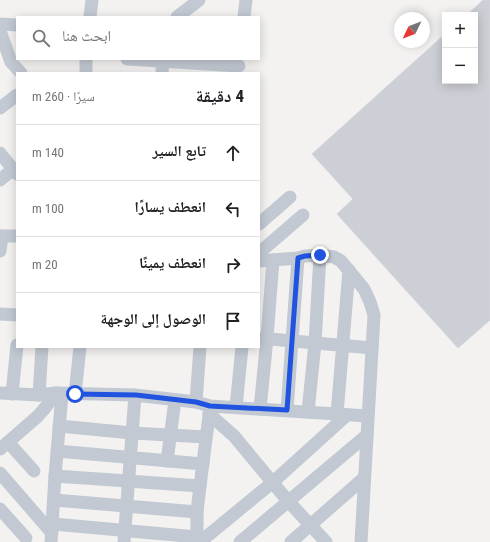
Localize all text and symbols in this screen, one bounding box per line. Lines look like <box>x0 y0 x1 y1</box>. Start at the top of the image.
north arrow <box>394 12 430 48</box>
map controls <box>442 12 478 84</box>
button: + <box>442 12 478 48</box>
search box <box>16 16 260 60</box>
icon: search <box>30 27 52 49</box>
text: ابحث هنا <box>62 27 111 45</box>
button: − <box>442 48 478 84</box>
text: 4 دقيقة <box>196 86 244 106</box>
text: سيرًا · 260 m <box>32 89 95 104</box>
text: تابع السير <box>153 142 206 160</box>
icon: ahead <box>222 142 244 164</box>
text: 140 m <box>32 145 64 160</box>
text: انعطف يسارًا <box>135 198 206 216</box>
icon: left <box>222 198 244 220</box>
text: 100 m <box>32 201 64 216</box>
route end <box>311 246 329 264</box>
text: انعطف يمينًا <box>139 254 206 272</box>
icon: right <box>222 254 244 276</box>
text: 20 m <box>32 257 58 272</box>
text: الوصول إلى الوجهة <box>100 310 206 328</box>
icon: arrive <box>222 310 244 332</box>
route start <box>66 385 84 403</box>

